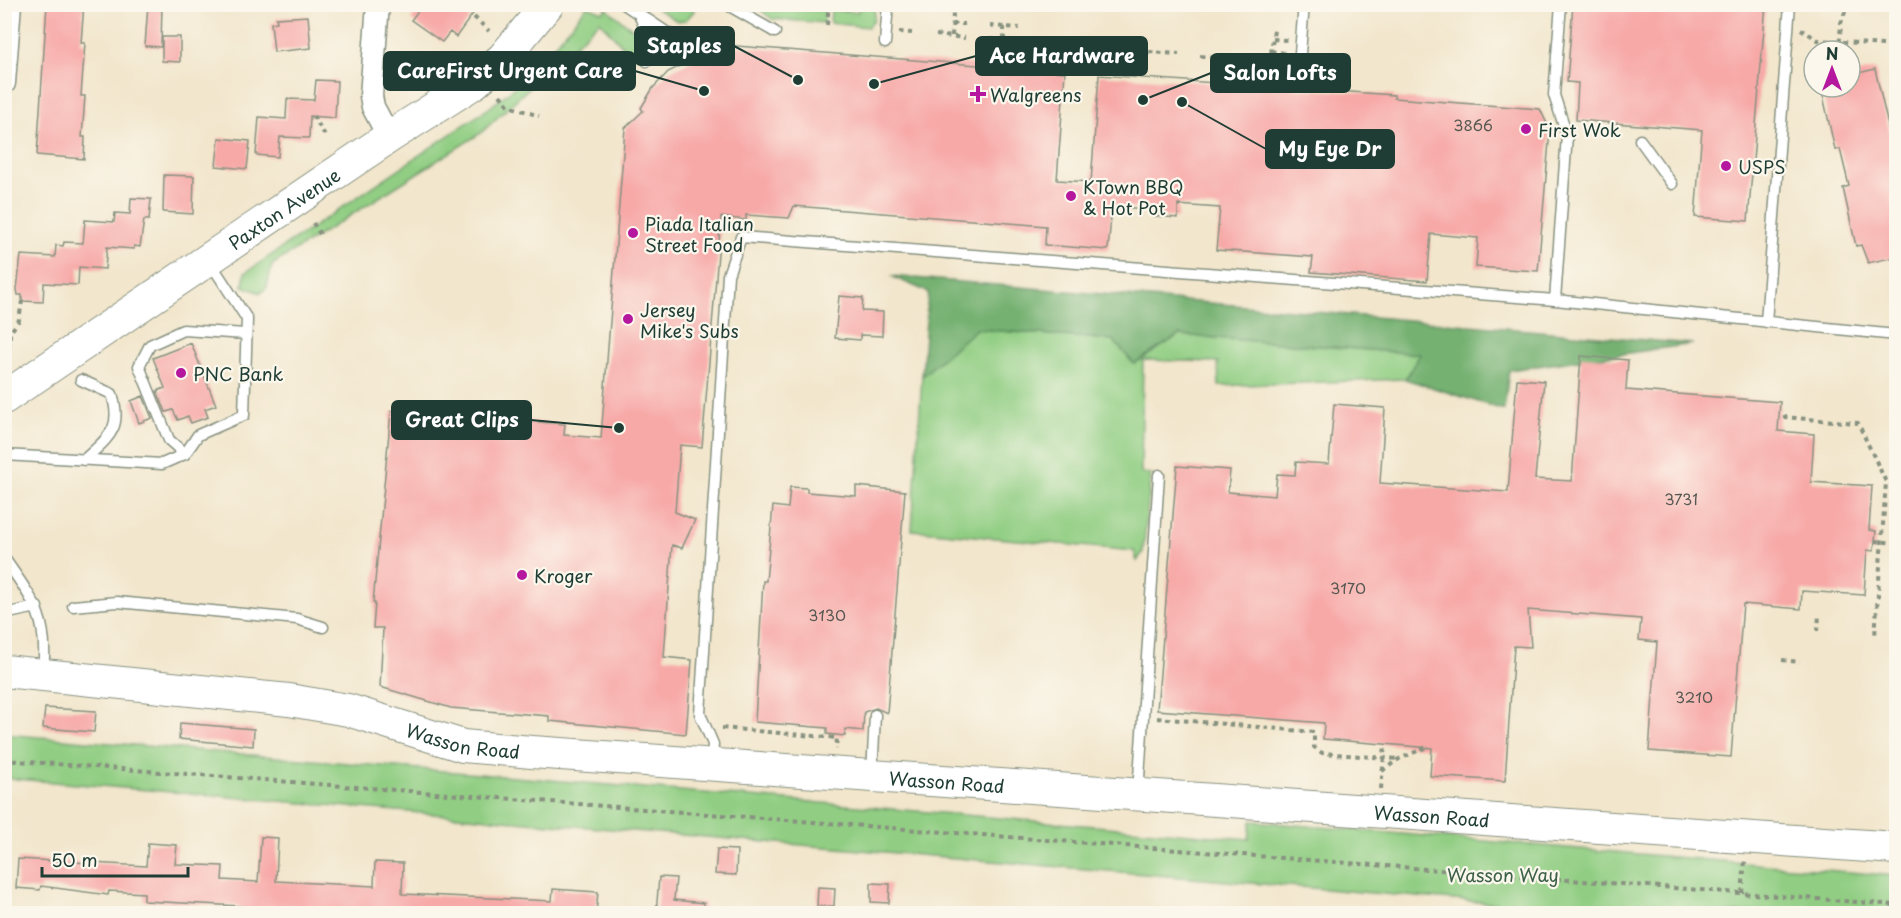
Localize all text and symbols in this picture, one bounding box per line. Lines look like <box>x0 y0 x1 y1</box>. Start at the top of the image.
callout: Staples <box>635 27 734 65</box>
text: Staples <box>646 30 722 60</box>
callout: Ace Hardware <box>976 37 1147 75</box>
north arrow <box>1802 39 1862 99</box>
text: Ace Hardware <box>988 40 1135 70</box>
text: N <box>1826 41 1838 65</box>
callout: CareFirst Urgent Care <box>384 52 635 90</box>
callout: Salon Lofts <box>1211 54 1350 92</box>
text: CareFirst Urgent Care <box>397 55 623 85</box>
text: Salon Lofts <box>1223 57 1337 87</box>
place label: Walgreens <box>990 81 1081 108</box>
marker: Walgreens <box>971 87 985 101</box>
house number: 3866 <box>1453 113 1493 136</box>
place label: First Wok <box>1538 116 1621 143</box>
marker: First Wok <box>1519 122 1533 136</box>
callout: My Eye Dr <box>1266 130 1394 168</box>
text: My Eye Dr <box>1278 133 1382 163</box>
place label: USPS <box>1738 153 1786 180</box>
marker: USPS <box>1719 159 1733 173</box>
street label: Paxton Avenue <box>223 161 345 256</box>
place label: KTown BBQ & Hot Pot <box>1083 173 1183 221</box>
marker: KTown BBQ & Hot Pot <box>1064 189 1078 203</box>
place label: Piada Italian Street Food <box>645 210 754 258</box>
marker: Piada Italian Street Food <box>626 226 640 240</box>
place label: Jersey Mike's Subs <box>640 296 739 344</box>
marker: Jersey Mike's Subs <box>621 312 635 326</box>
place label: PNC Bank <box>193 360 284 387</box>
marker: PNC Bank <box>174 366 188 380</box>
callout: Great Clips <box>392 401 531 439</box>
text: Great Clips <box>405 404 519 434</box>
house number: 3731 <box>1664 487 1698 510</box>
place label: Kroger <box>534 562 593 589</box>
marker: Kroger <box>515 568 529 582</box>
house number: 3170 <box>1330 576 1366 599</box>
house number: 3130 <box>808 603 846 626</box>
house number: 3210 <box>1675 685 1713 708</box>
street label: Wasson Road <box>403 716 521 764</box>
street label: Wasson Road <box>888 764 1006 799</box>
street label: Wasson Road <box>1373 798 1490 833</box>
scale bar <box>42 840 188 878</box>
text: 50 m <box>51 846 98 873</box>
park label: Wasson Way <box>1447 861 1559 888</box>

